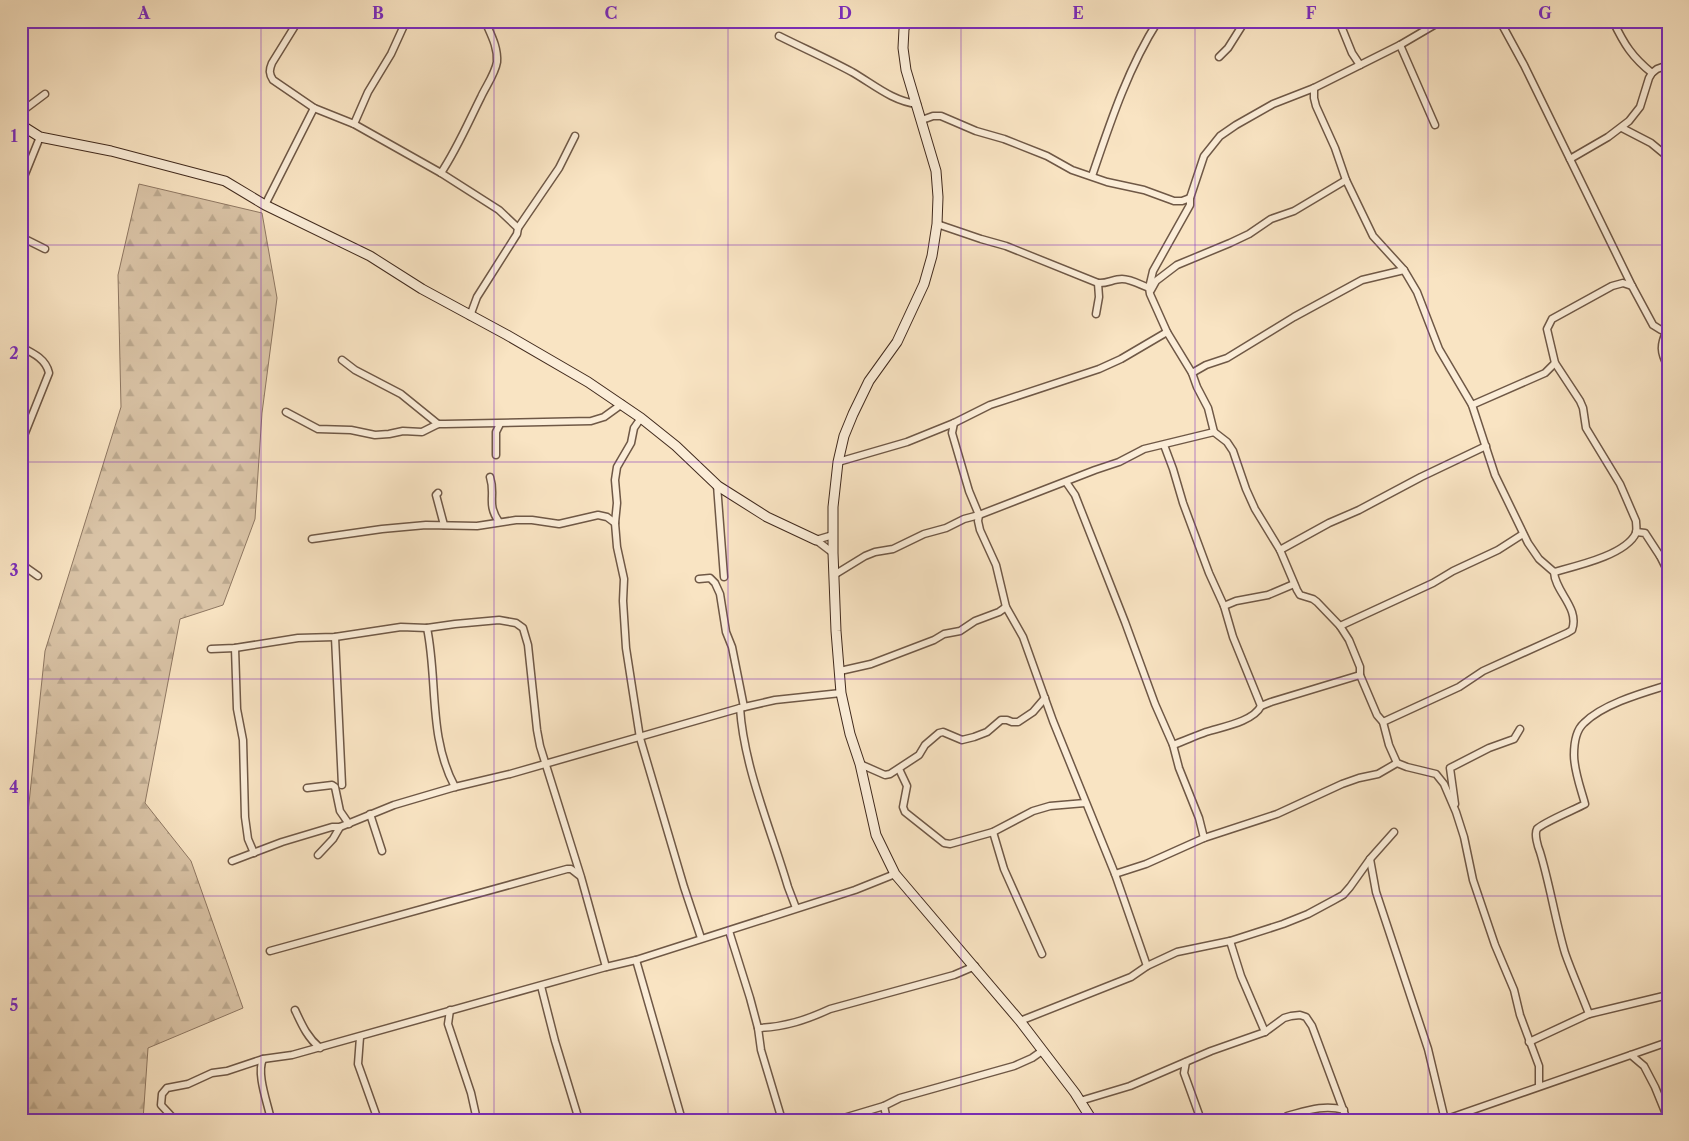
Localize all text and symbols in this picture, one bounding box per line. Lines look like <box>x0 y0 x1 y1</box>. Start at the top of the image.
text: A <box>137 3 151 23</box>
text: B <box>372 3 384 23</box>
text: C <box>605 3 617 23</box>
text: D <box>838 3 852 23</box>
text: E <box>1072 3 1084 23</box>
text: F <box>1306 3 1317 23</box>
text: G <box>1538 3 1552 23</box>
text: 1 <box>10 126 18 146</box>
text: 2 <box>9 343 19 363</box>
text: 3 <box>9 560 19 580</box>
text: 4 <box>9 777 19 797</box>
text: 5 <box>10 995 19 1015</box>

